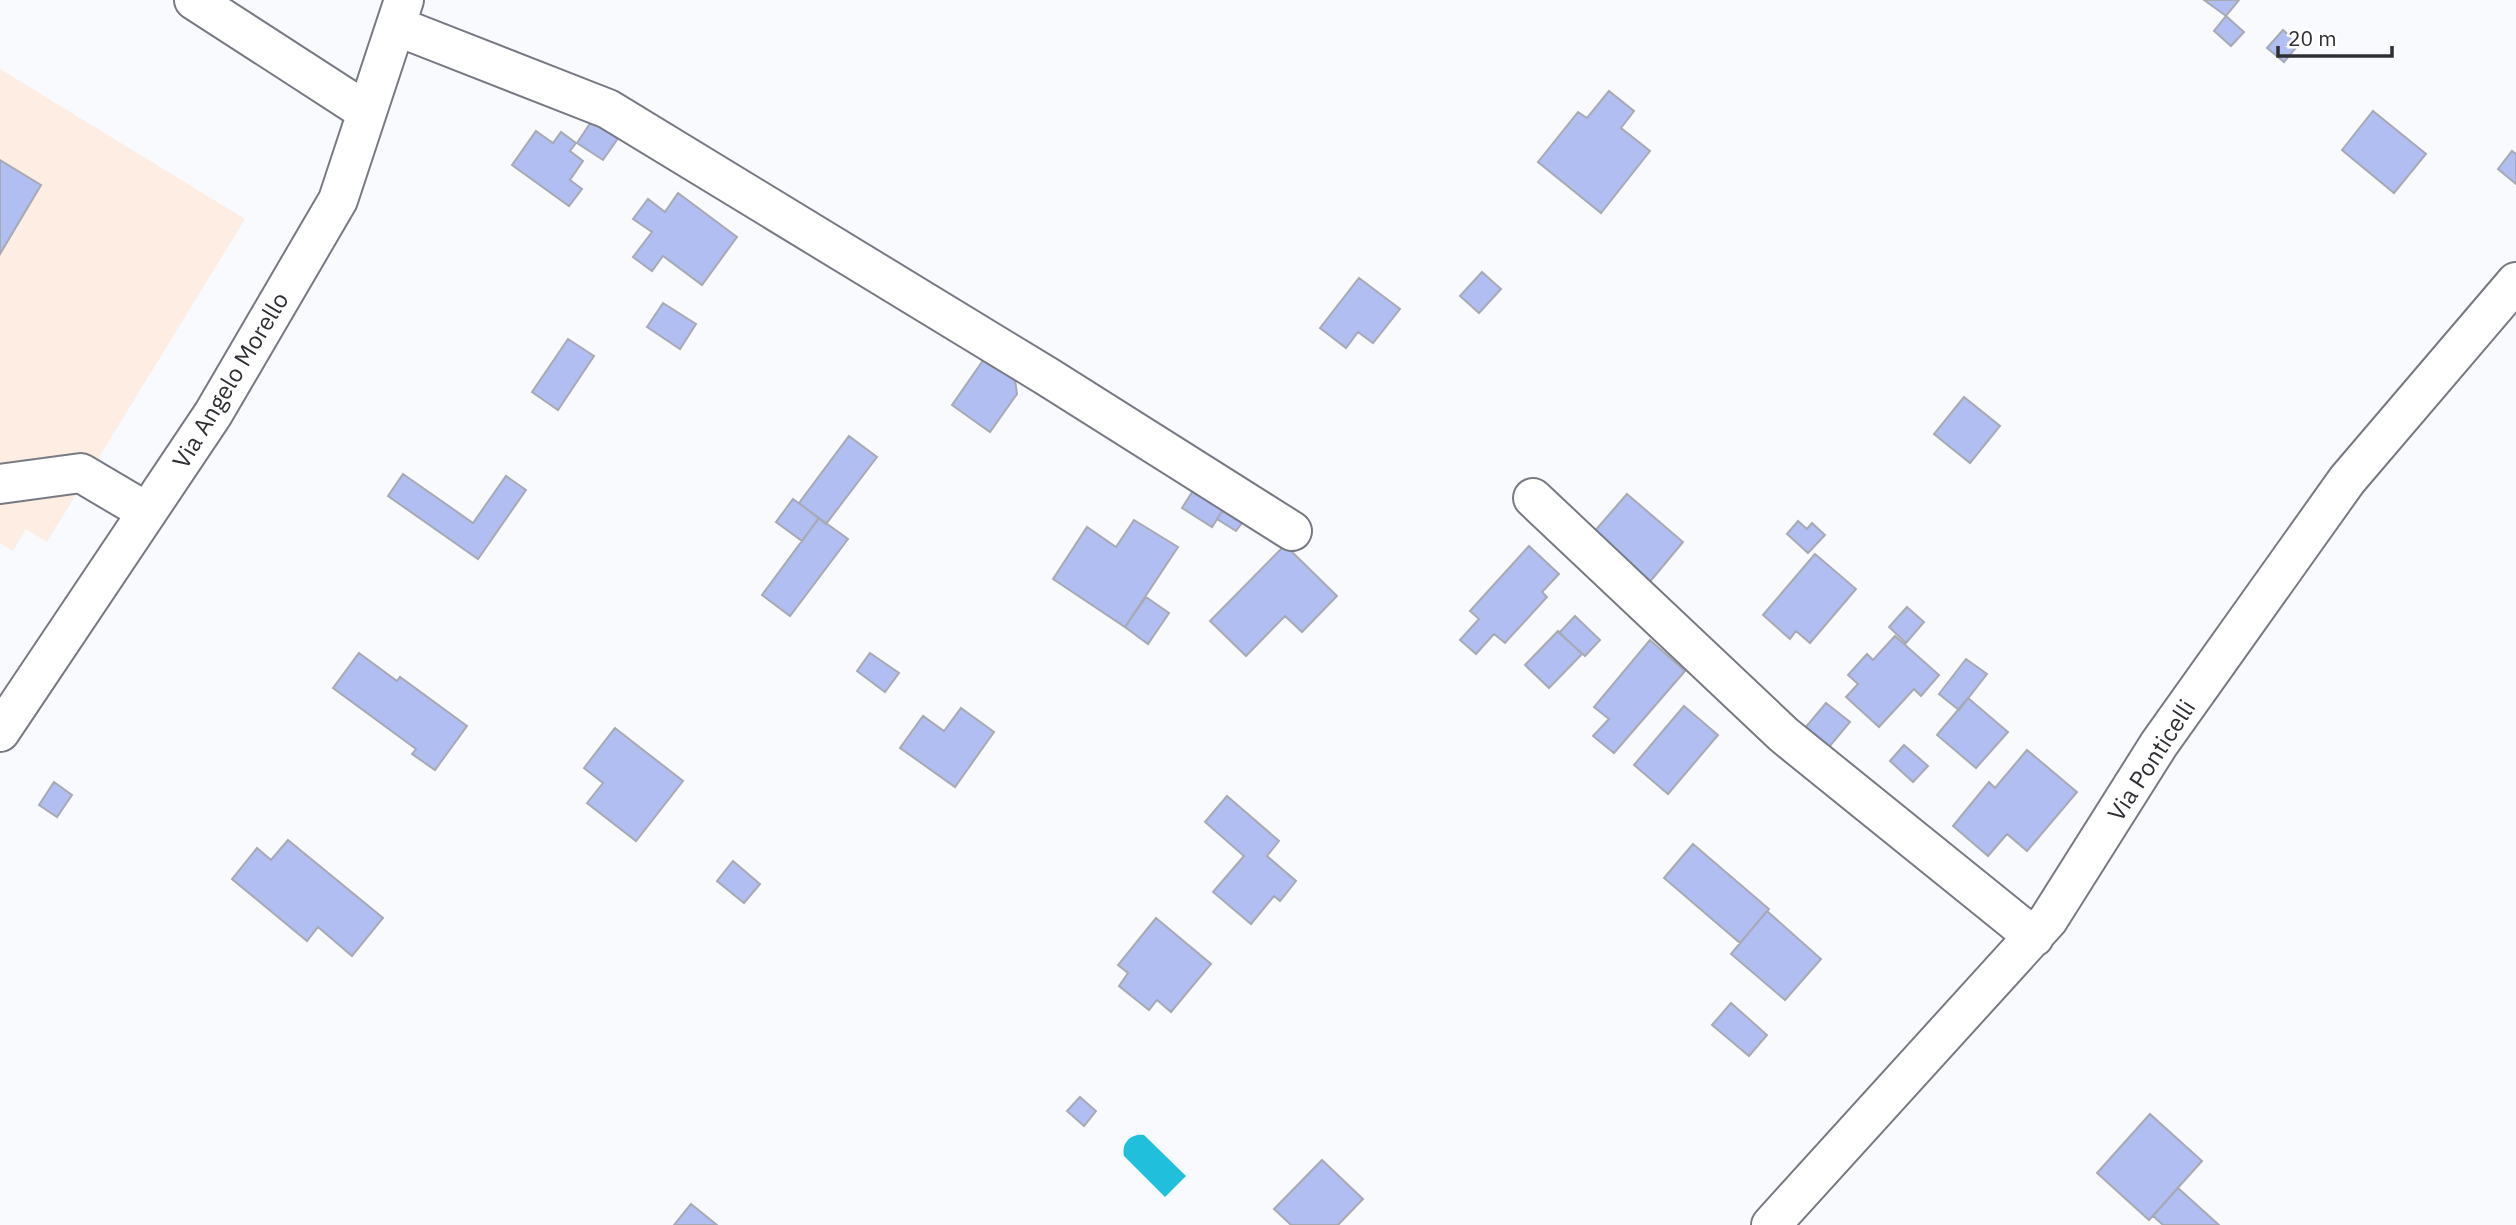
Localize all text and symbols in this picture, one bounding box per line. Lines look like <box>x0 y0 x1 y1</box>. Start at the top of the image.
scale bar <box>2278 14 2392 58</box>
text: 20 m <box>2288 24 2337 52</box>
street label: Via Angelo Morello <box>165 286 295 474</box>
street label: Via Ponticelli <box>2100 693 2202 827</box>

